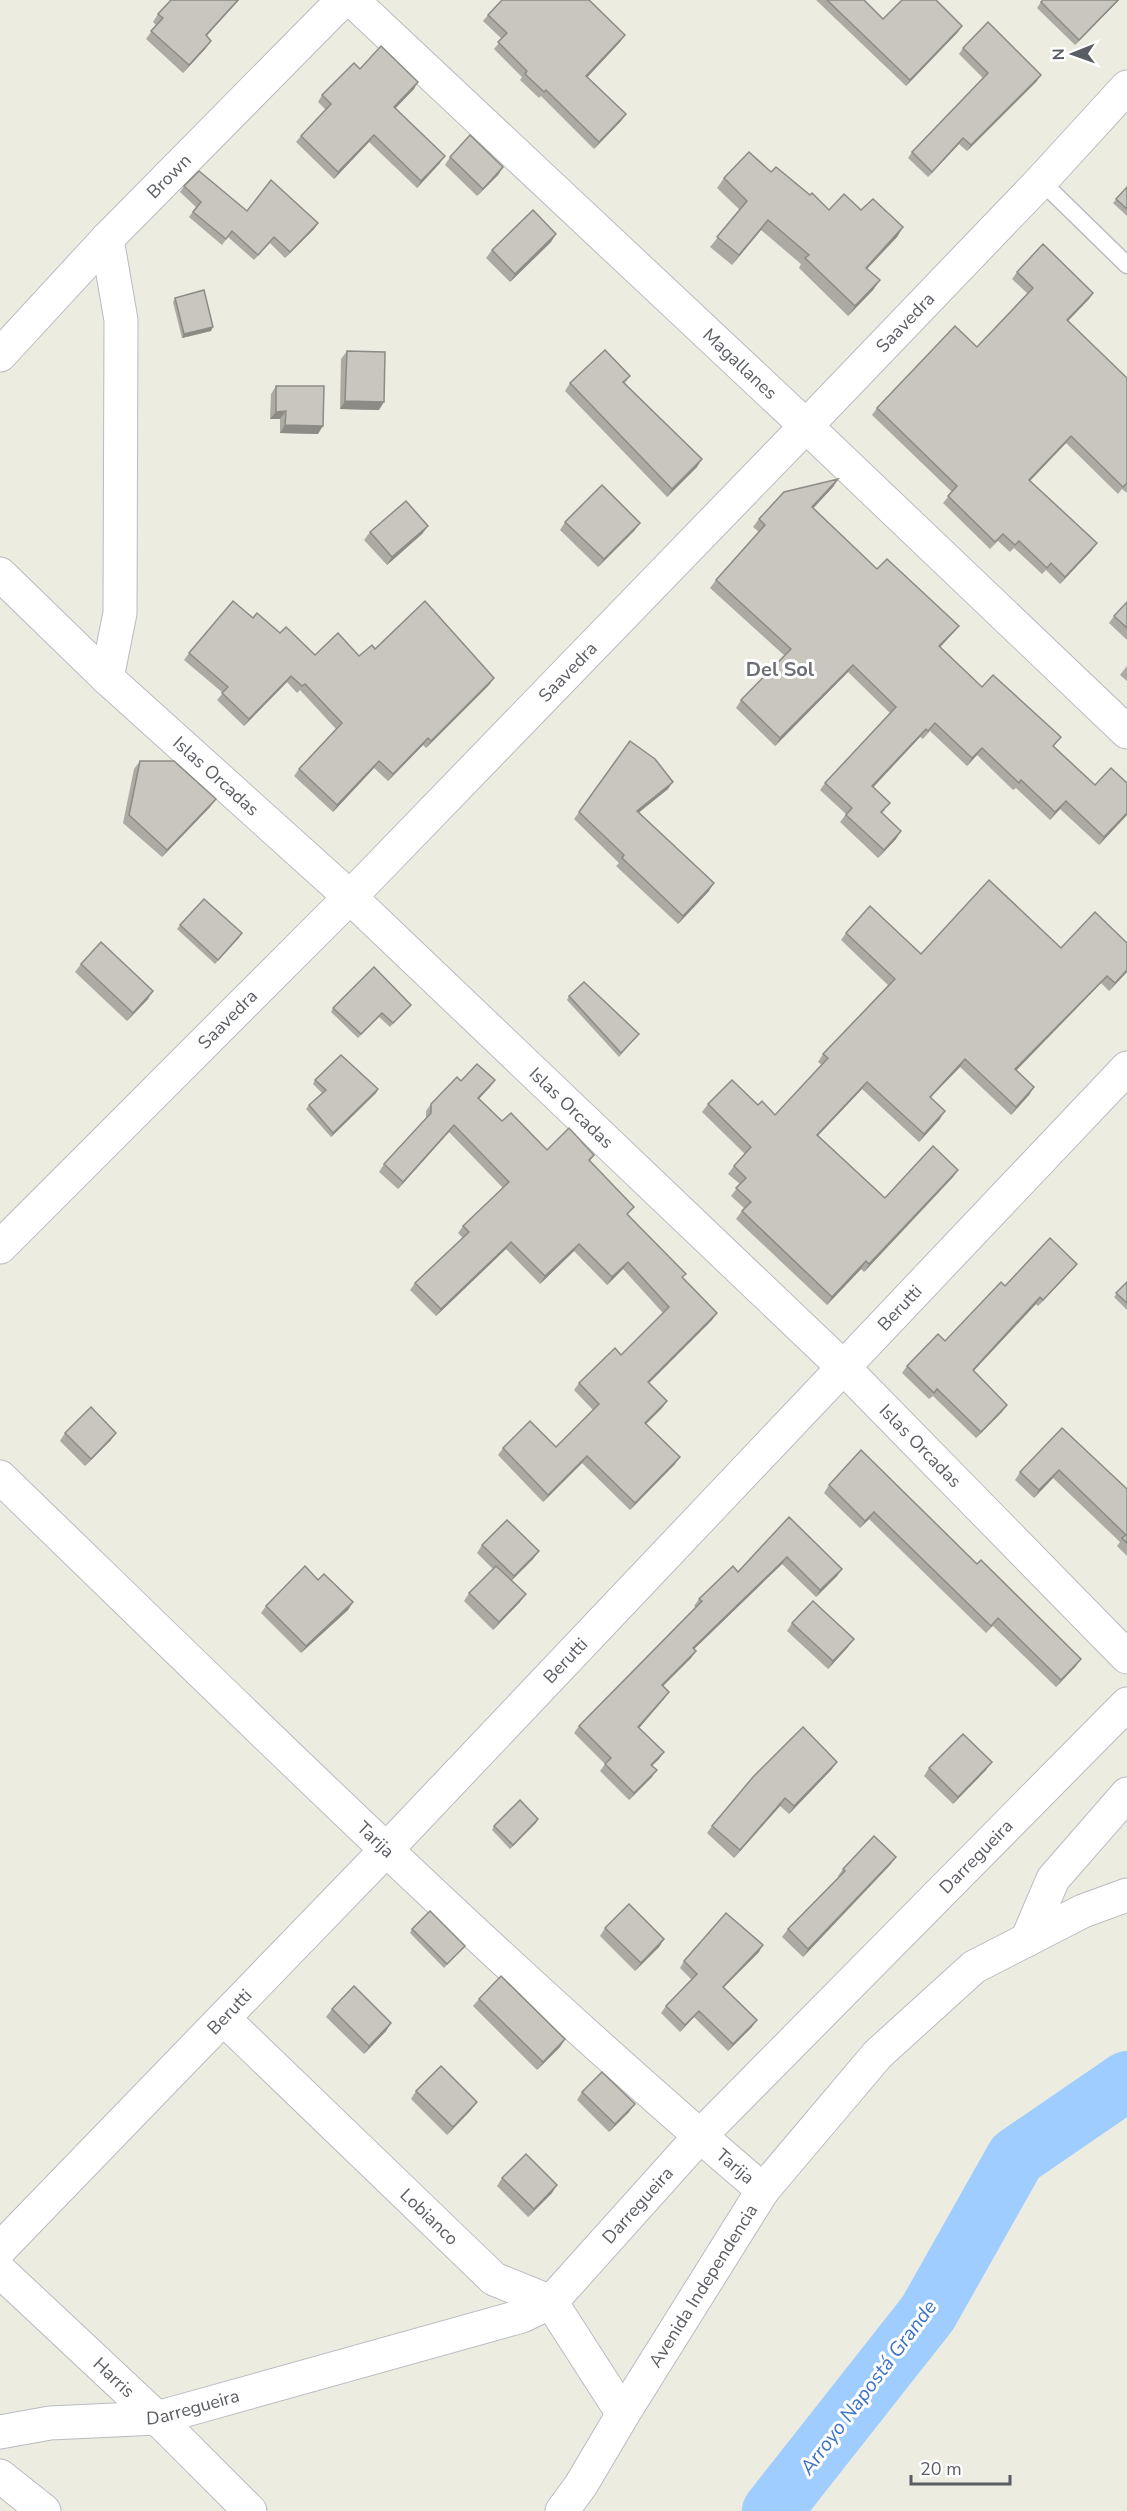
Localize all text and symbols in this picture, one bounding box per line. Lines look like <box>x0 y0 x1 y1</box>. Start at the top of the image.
north arrow <box>1043 24 1103 84</box>
text: N <box>1048 48 1070 60</box>
street label: Brown <box>142 149 196 204</box>
street label: Saavedra <box>871 287 940 358</box>
street label: Magallanes <box>698 323 782 405</box>
street label: Saavedra <box>533 637 603 707</box>
district label: Del Sol <box>746 656 815 683</box>
street label: Islas Orcadas <box>168 731 264 821</box>
street label: Saavedra <box>193 984 263 1054</box>
street label: Islas Orcadas <box>524 1062 619 1154</box>
street label: Berutti <box>872 1280 927 1336</box>
street label: Islas Orcadas <box>874 1399 967 1493</box>
street label: Berutti <box>538 1632 593 1689</box>
street label: Darregueira <box>934 1814 1018 1899</box>
street label: Tarija <box>352 1816 400 1863</box>
street label: Berutti <box>202 1984 257 2040</box>
street label: Tarija <box>711 2143 760 2190</box>
street label: Darregueira <box>597 2162 679 2249</box>
street label: Lobianco <box>395 2183 464 2250</box>
street label: Avenida Independencia <box>643 2200 763 2372</box>
water label: Arroyo Napostá Grande <box>793 2294 943 2481</box>
street label: Harris <box>88 2352 140 2403</box>
street label: Darregueira <box>146 2384 242 2430</box>
scale bar <box>911 2448 1010 2486</box>
text: 20 m <box>920 2457 962 2481</box>

